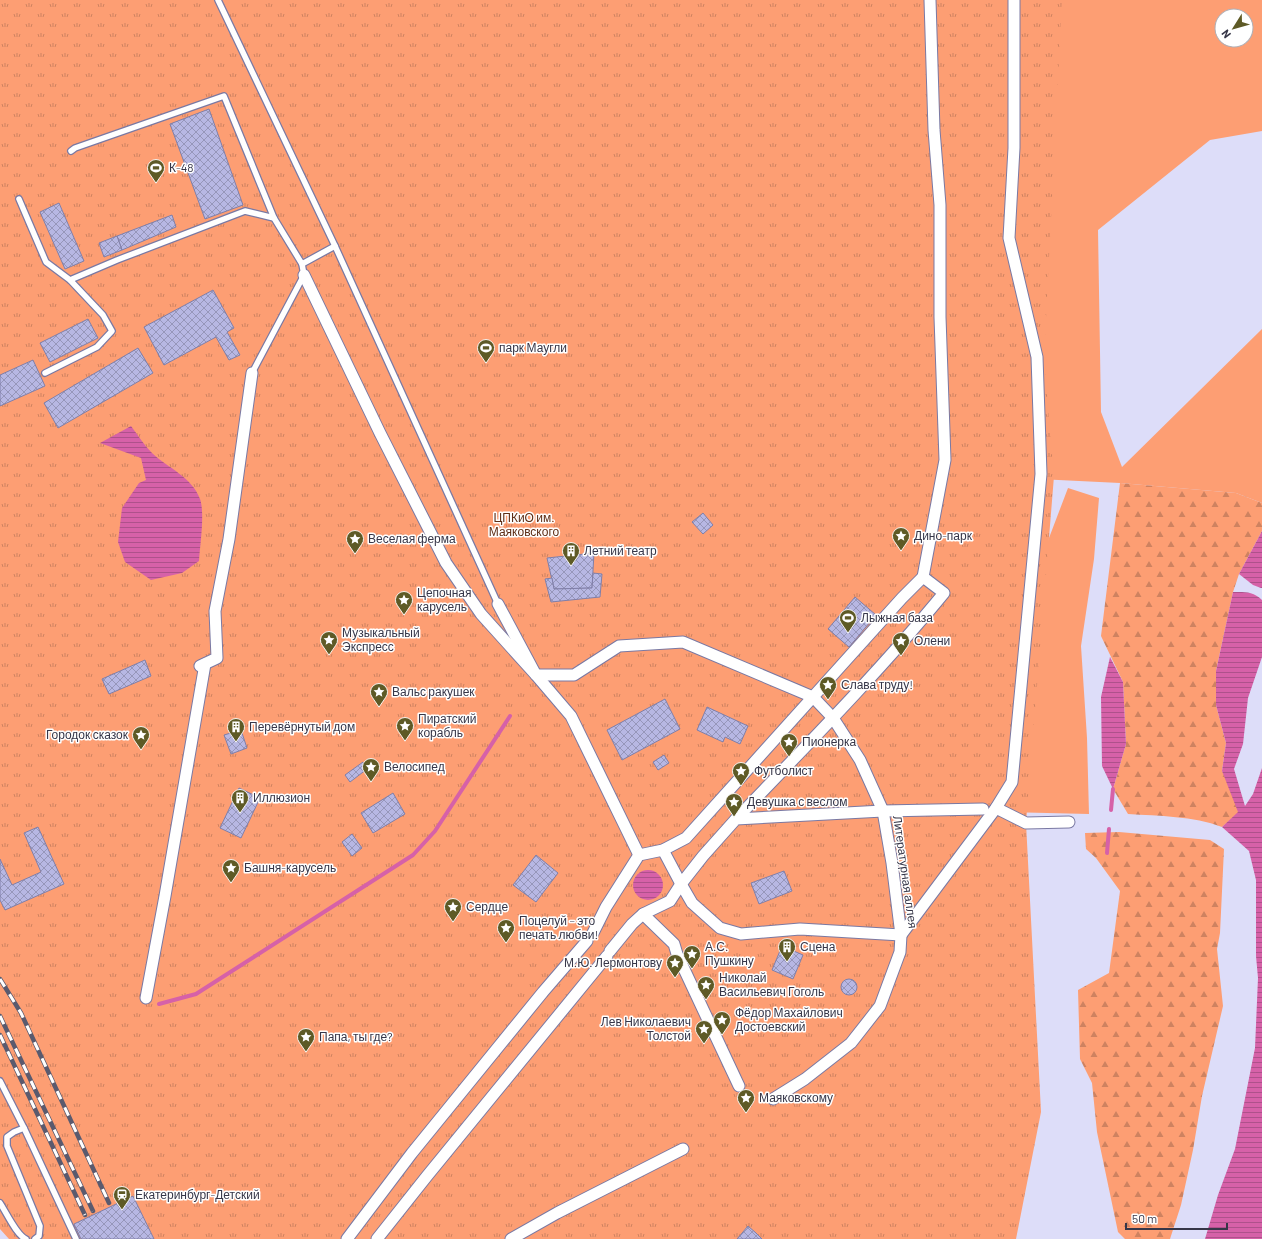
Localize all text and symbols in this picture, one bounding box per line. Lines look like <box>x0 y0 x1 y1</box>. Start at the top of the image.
north arrow <box>1214 8 1254 48</box>
text: N <box>1218 27 1233 41</box>
sports icon: К-48 <box>146 158 166 183</box>
place label: К-48 <box>169 160 194 174</box>
sports icon: парк Маугли <box>476 338 496 363</box>
place label: парк Маугли <box>499 340 567 355</box>
park label: ЦПКиО им. Маяковского <box>489 510 560 538</box>
place icon: Дино-парк <box>891 526 911 551</box>
place label: Дино-парк <box>914 528 973 543</box>
place icon: Веселая ферма <box>345 529 365 554</box>
place label: Веселая ферма <box>368 531 456 546</box>
building icon: Летний театр <box>561 541 581 566</box>
place label: Летний театр <box>584 543 657 558</box>
place label: Цепочная карусель <box>417 585 472 614</box>
place icon: Цепочная карусель <box>394 590 414 615</box>
sports icon: Лыжная база <box>838 608 858 633</box>
place label: Лыжная база <box>861 610 933 624</box>
place label: Музыкальный Экспресс <box>342 625 420 654</box>
place icon: Музыкальный Экспресс <box>319 630 339 655</box>
place icon: Олени <box>891 631 911 656</box>
place label: Олени <box>914 633 950 647</box>
place icon: Слава труду! <box>818 675 838 700</box>
place label: Слава труду! <box>841 677 913 692</box>
place icon: Вальс ракушек <box>369 682 389 707</box>
place label: Вальс ракушек <box>392 684 475 699</box>
place label: Пиратский корабль <box>418 711 476 740</box>
place icon: Пиратский корабль <box>395 716 415 741</box>
building icon: Перевёрнутый дом <box>226 717 246 742</box>
place label: Перевёрнутый дом <box>249 719 355 734</box>
place icon: Городок сказок <box>131 725 151 750</box>
place label: Городок сказок <box>46 727 129 742</box>
place icon: Пионерка <box>779 732 799 757</box>
place label: Пионерка <box>802 734 856 749</box>
place icon: Велосипед <box>361 757 381 782</box>
place label: Велосипед <box>384 759 445 774</box>
place icon: Футболист <box>731 761 751 786</box>
place label: Футболист <box>754 763 814 778</box>
building icon: Иллюзион <box>230 788 250 813</box>
place label: Иллюзион <box>253 790 310 804</box>
place icon: Девушка с веслом <box>724 792 744 817</box>
place label: Девушка с веслом <box>747 794 848 809</box>
street label: Литературная аллея <box>890 814 921 929</box>
place icon: Башня-карусель <box>221 858 241 883</box>
place label: Башня-карусель <box>244 860 336 875</box>
place icon: Сердце <box>443 897 463 922</box>
place label: Сердце <box>466 899 508 914</box>
place label: Поцелуй – это печать любви! <box>519 913 598 941</box>
place icon: Поцелуй – это печать любви! <box>496 918 516 943</box>
building icon: Сцена <box>777 937 797 962</box>
place label: А.С. Пушкину <box>705 939 754 968</box>
place label: Сцена <box>800 939 836 954</box>
place icon: А.С. Пушкину <box>682 944 702 969</box>
place icon: М.Ю. Лермонтову <box>665 953 685 978</box>
place label: М.Ю. Лермонтову <box>564 955 662 970</box>
place label: Николай Васильевич Гоголь <box>719 970 824 998</box>
place icon: Николай Васильевич Гоголь <box>696 975 716 1000</box>
place label: Фёдор Махайлович Достоевский <box>735 1005 843 1034</box>
place icon: Фёдор Махайлович Достоевский <box>712 1010 732 1035</box>
place label: Лев Николаевич Толстой <box>601 1014 691 1042</box>
place icon: Лев Николаевич Толстой <box>694 1019 714 1044</box>
place icon: Папа, ты где? <box>296 1027 316 1052</box>
place label: Папа, ты где? <box>319 1029 393 1044</box>
place icon: Маяковскому <box>736 1088 756 1113</box>
place label: Маяковскому <box>759 1090 833 1105</box>
station icon: Екатеринбург-Детский <box>112 1185 132 1210</box>
place label: Екатеринбург-Детский <box>135 1187 260 1202</box>
scale bar <box>1126 1205 1227 1231</box>
text: 50 m <box>1132 1211 1157 1225</box>

